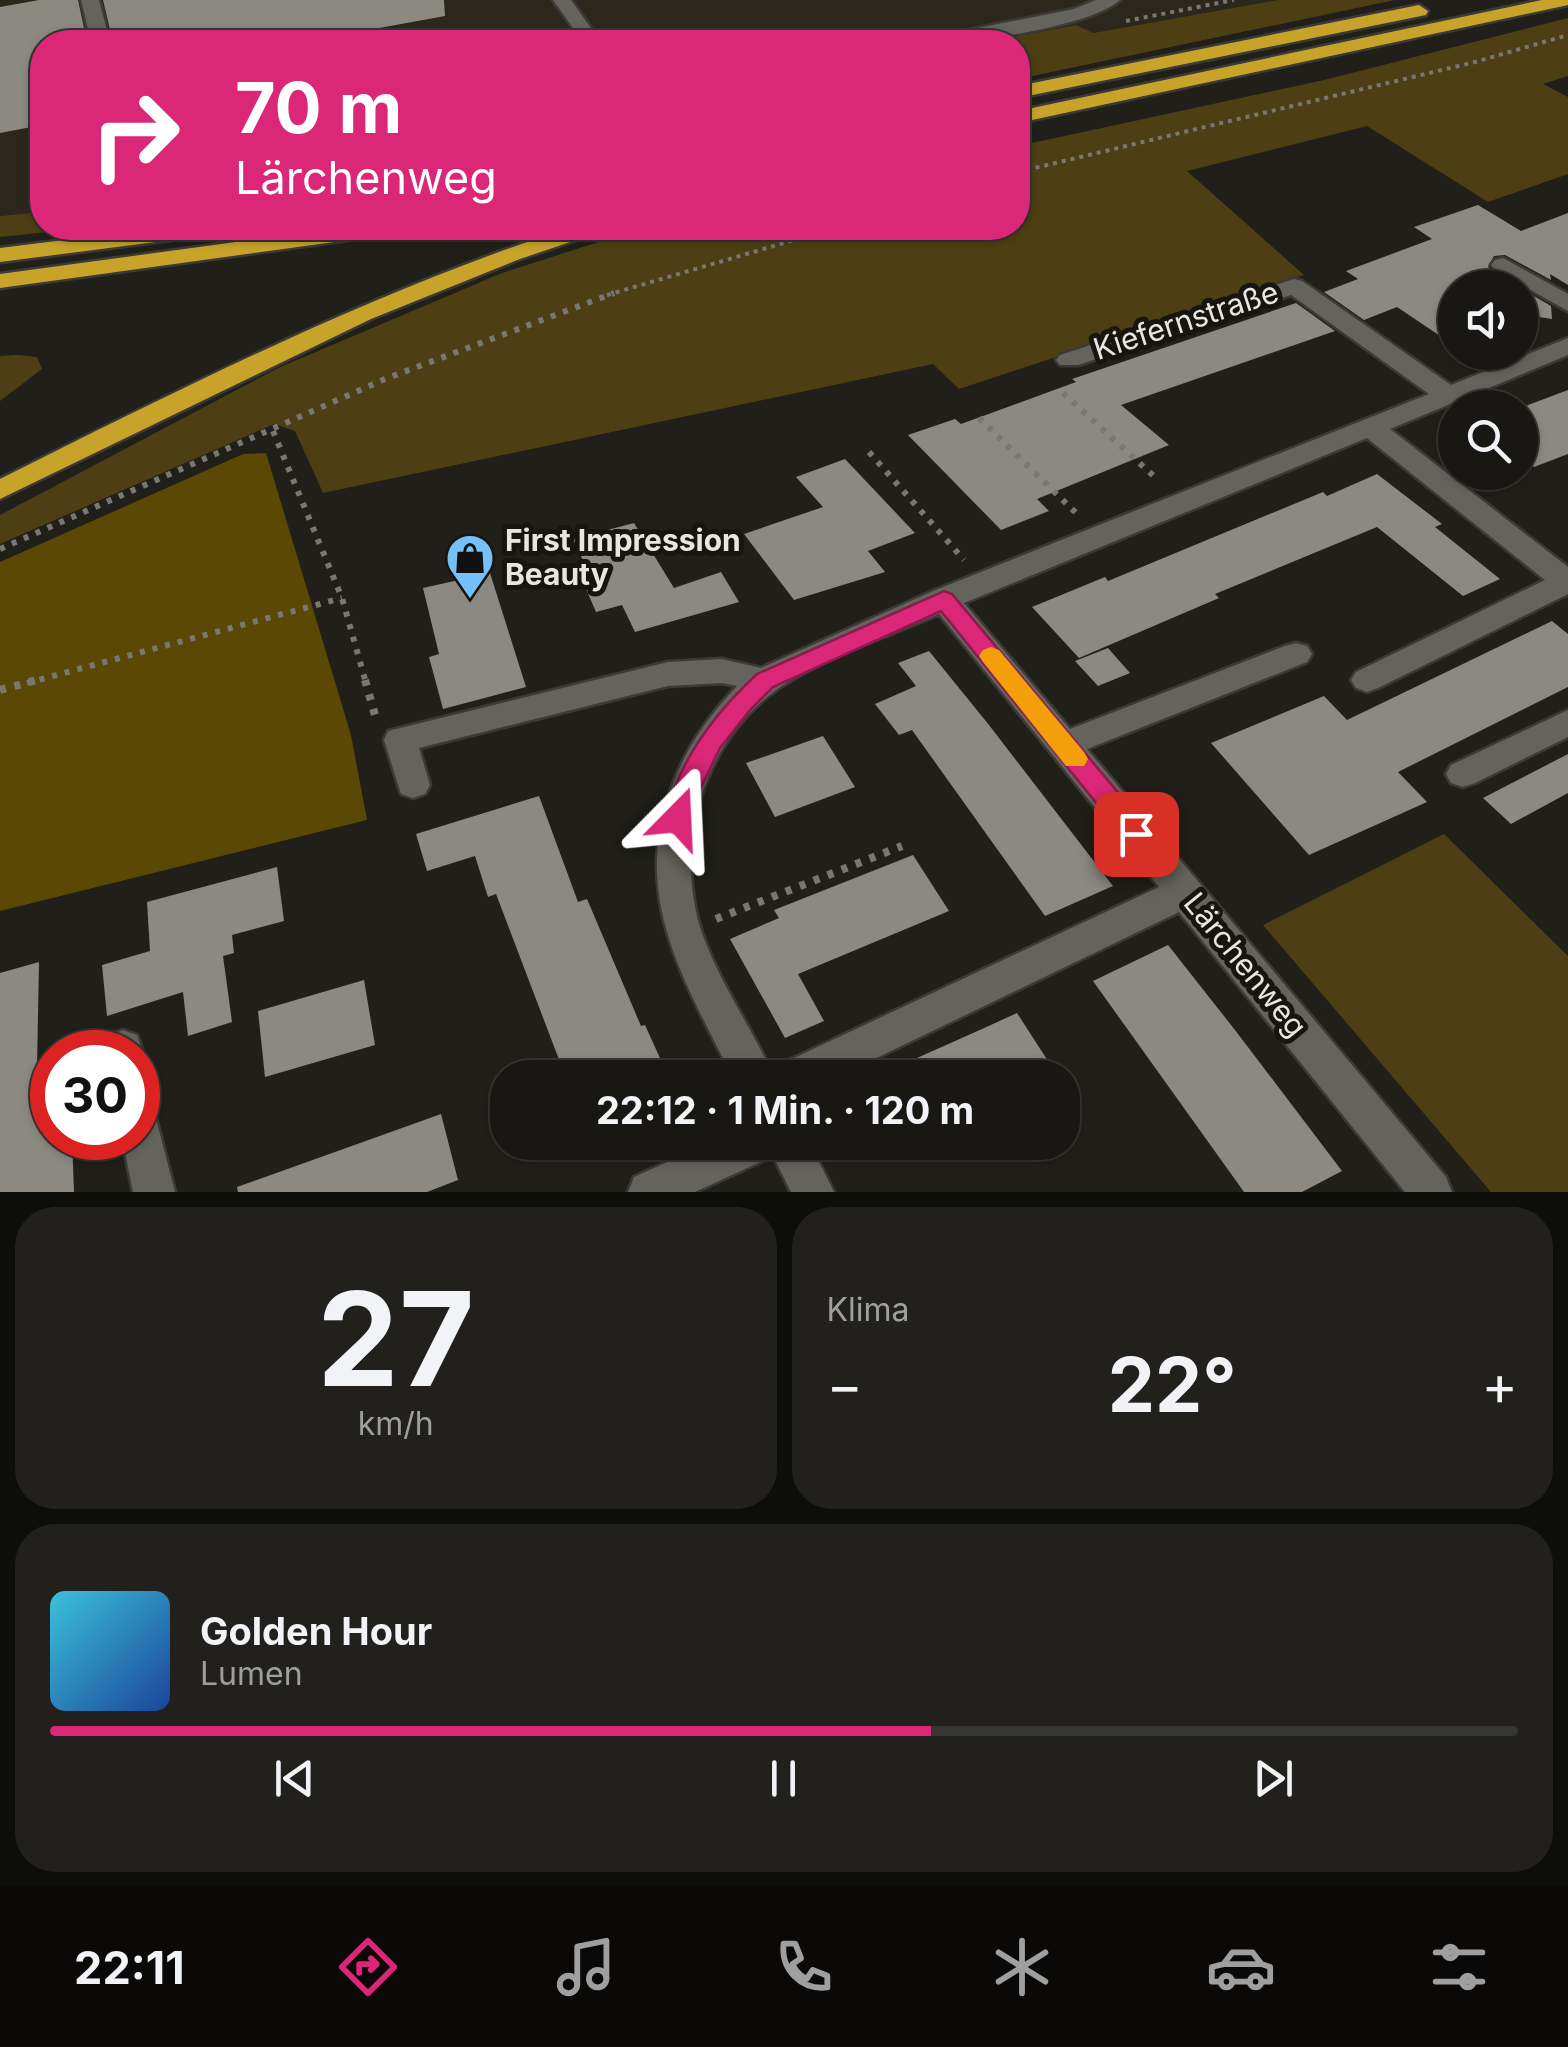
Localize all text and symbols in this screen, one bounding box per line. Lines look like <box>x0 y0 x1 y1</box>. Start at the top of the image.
text: 70 m <box>235 65 402 150</box>
icon: right <box>70 70 200 200</box>
text: Lärchenweg <box>235 150 497 205</box>
map controls <box>1438 270 1538 490</box>
button: sound <box>1438 270 1538 370</box>
street label: Kiefernstraße <box>1089 273 1283 367</box>
button: search <box>1438 390 1538 490</box>
place label: First Impression Beauty <box>505 522 741 592</box>
shop icon: First Impression Beauty <box>444 532 496 600</box>
position arrow <box>626 766 730 870</box>
pin <box>1094 792 1179 877</box>
icon: arrive <box>1109 807 1164 862</box>
street label: Lärchenweg <box>1177 885 1315 1044</box>
speed limit sign: 30 <box>30 1030 160 1160</box>
text: 22:12 · 1 Min. · 120 m <box>596 1087 974 1133</box>
text: 27 <box>317 1260 475 1417</box>
text: Klima <box>827 1290 910 1329</box>
text: 22° <box>1108 1339 1237 1430</box>
text: − <box>827 1352 863 1418</box>
text: + <box>1482 1352 1518 1418</box>
text: km/h <box>358 1404 434 1443</box>
text: Golden Hour <box>200 1608 432 1654</box>
text: Lumen <box>200 1654 303 1693</box>
icon: previous <box>267 1751 322 1806</box>
icon: pause <box>756 1751 811 1806</box>
icon: next <box>1246 1751 1301 1806</box>
icon: directions <box>333 1932 403 2002</box>
icon: music <box>551 1932 621 2002</box>
icon: phone <box>769 1932 839 2002</box>
icon: climate <box>987 1932 1057 2002</box>
icon: car <box>1206 1932 1276 2002</box>
icon: filters <box>1424 1932 1494 2002</box>
text: 22:11 <box>74 1940 185 1995</box>

